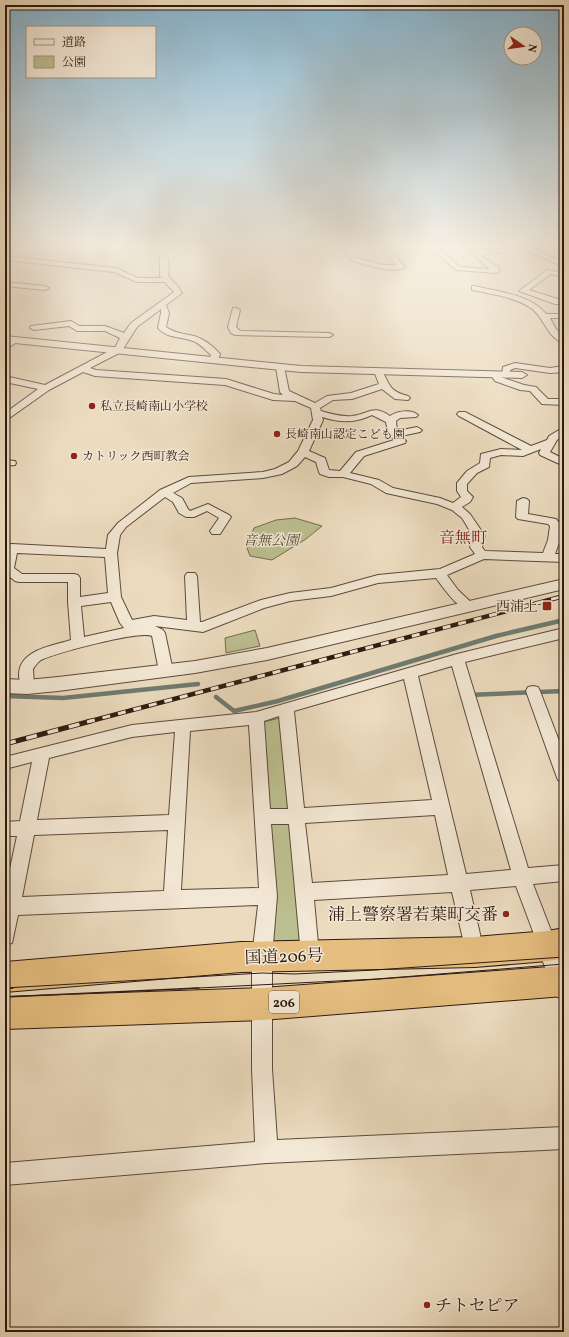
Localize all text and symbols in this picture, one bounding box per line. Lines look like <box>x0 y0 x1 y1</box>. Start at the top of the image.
legend <box>26 26 156 78</box>
north arrow <box>503 26 543 66</box>
text: 道路 <box>62 35 86 51</box>
text: N <box>523 42 539 53</box>
text: 公園 <box>62 55 86 71</box>
place label: 私立長崎南山小学校 <box>100 399 208 415</box>
marker: 私立長崎南山小学校 <box>87 401 97 411</box>
place label: 長崎南山認定こども園 <box>285 427 405 443</box>
marker: 長崎南山認定こども園 <box>272 429 282 439</box>
place label: カトリック西町教会 <box>82 449 190 465</box>
marker: カトリック西町教会 <box>69 451 79 461</box>
district label: 音無町 <box>439 528 487 550</box>
park label: 音無公園 <box>243 532 301 551</box>
place label: 西浦上 <box>496 598 538 617</box>
marker: 西浦上 <box>541 600 553 612</box>
place label: 浦上警察署若葉町交番 <box>328 904 498 927</box>
marker: 浦上警察署若葉町交番 <box>501 909 511 919</box>
street label: 国道206号 <box>244 945 324 970</box>
road number: 206 <box>269 991 299 1013</box>
place label: チトセピア <box>435 1295 520 1318</box>
marker: チトセピア <box>422 1300 432 1310</box>

